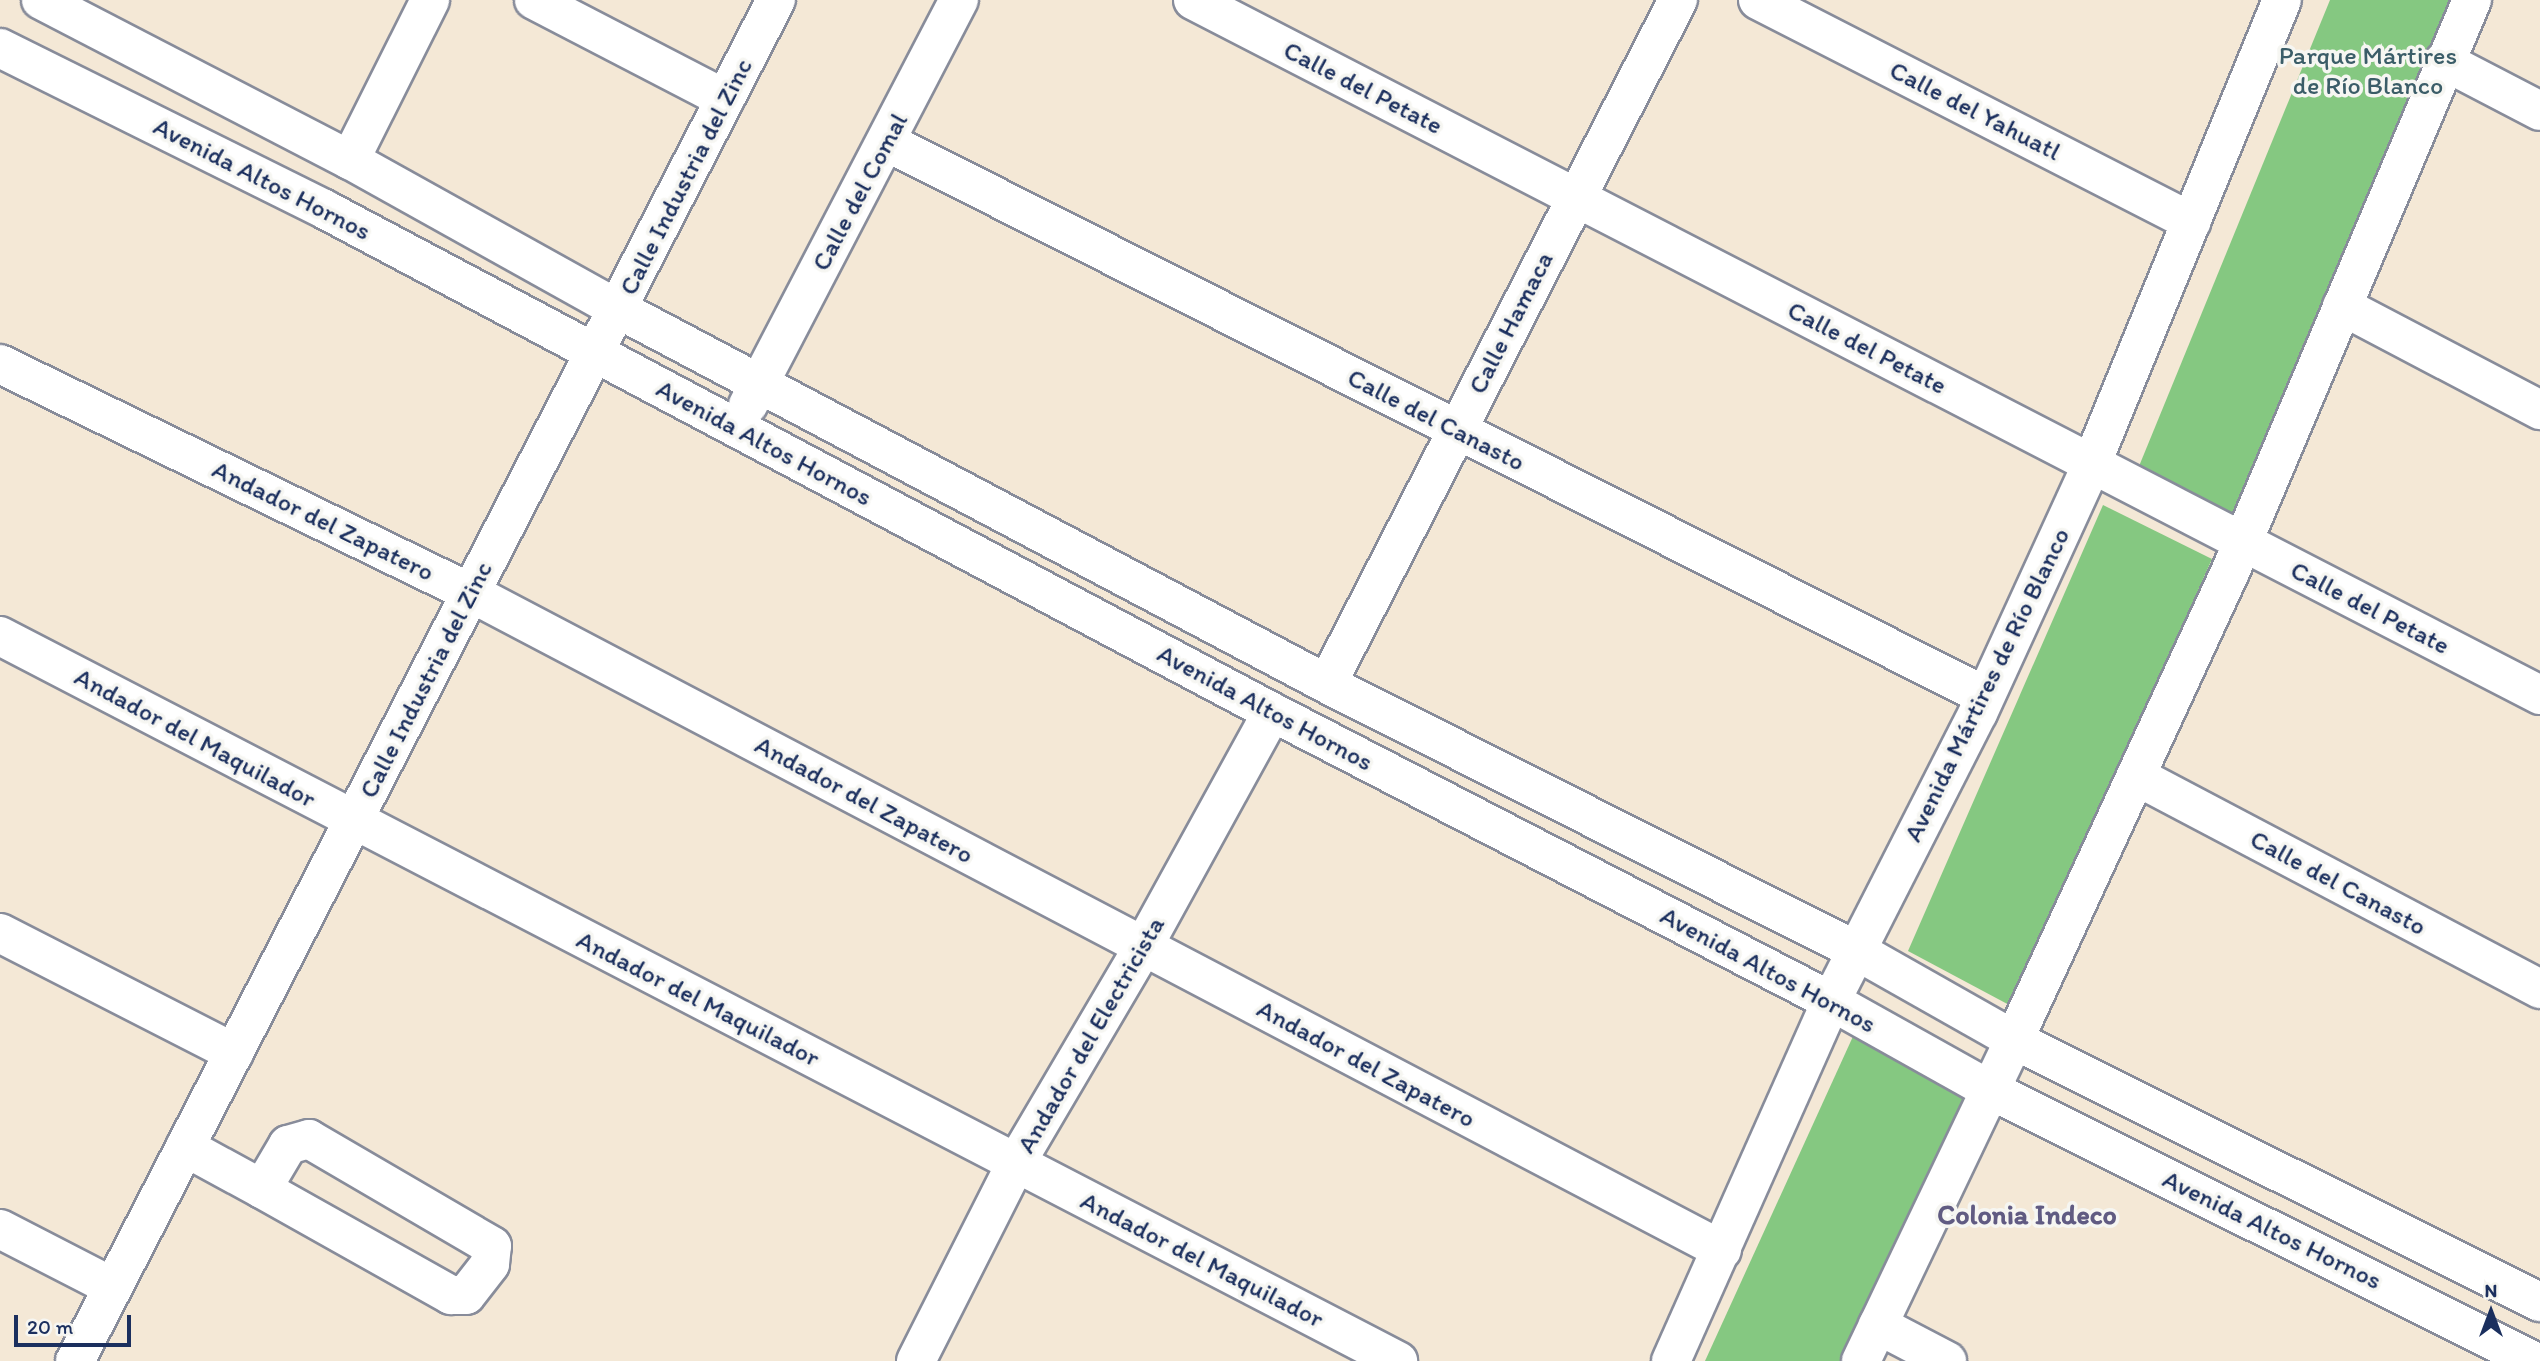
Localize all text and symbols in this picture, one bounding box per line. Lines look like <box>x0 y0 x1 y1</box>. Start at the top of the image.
street label: Calle del Petate <box>1278 35 1448 141</box>
park label: Parque Mártires de Río Blanco <box>2279 40 2457 102</box>
street label: Calle Industria del Zinc <box>613 54 759 300</box>
street label: Calle del Yahuatl <box>1884 54 2066 168</box>
street label: Calle del Comal <box>805 107 915 277</box>
street label: Avenida Altos Hornos <box>148 111 376 247</box>
street label: Calle Hamaca <box>1462 247 1560 399</box>
street label: Calle del Petate <box>1782 295 1952 401</box>
street label: Calle del Canasto <box>1342 362 1530 478</box>
street label: Avenida Altos Hornos <box>651 373 877 513</box>
street label: Andador del Zapatero <box>207 454 439 588</box>
street label: Avenida Mártires de Río Blanco <box>1897 522 2077 848</box>
street label: Calle del Petate <box>2285 555 2455 661</box>
street label: Calle Industria del Zinc <box>353 557 499 803</box>
street label: Avenida Altos Hornos <box>1152 638 1378 778</box>
street label: Andador del Maquilador <box>69 661 321 815</box>
street label: Andador del Zapatero <box>749 729 979 871</box>
street label: Calle del Canasto <box>2244 823 2432 943</box>
street label: Avenida Altos Hornos <box>1655 900 1881 1040</box>
street label: Andador del Electricista <box>1010 911 1172 1159</box>
street label: Andador del Maquilador <box>571 924 825 1074</box>
street label: Andador del Zapatero <box>1251 993 1481 1135</box>
street label: Avenida Altos Hornos <box>2157 1163 2387 1297</box>
street label: Andador del Maquilador <box>1075 1185 1329 1335</box>
district label: Colonia Indeco <box>1937 1197 2117 1231</box>
north arrow <box>2456 1277 2526 1347</box>
text: N <box>2485 1279 2497 1302</box>
scale bar <box>18 1302 135 1346</box>
text: 20 m <box>27 1314 73 1339</box>

